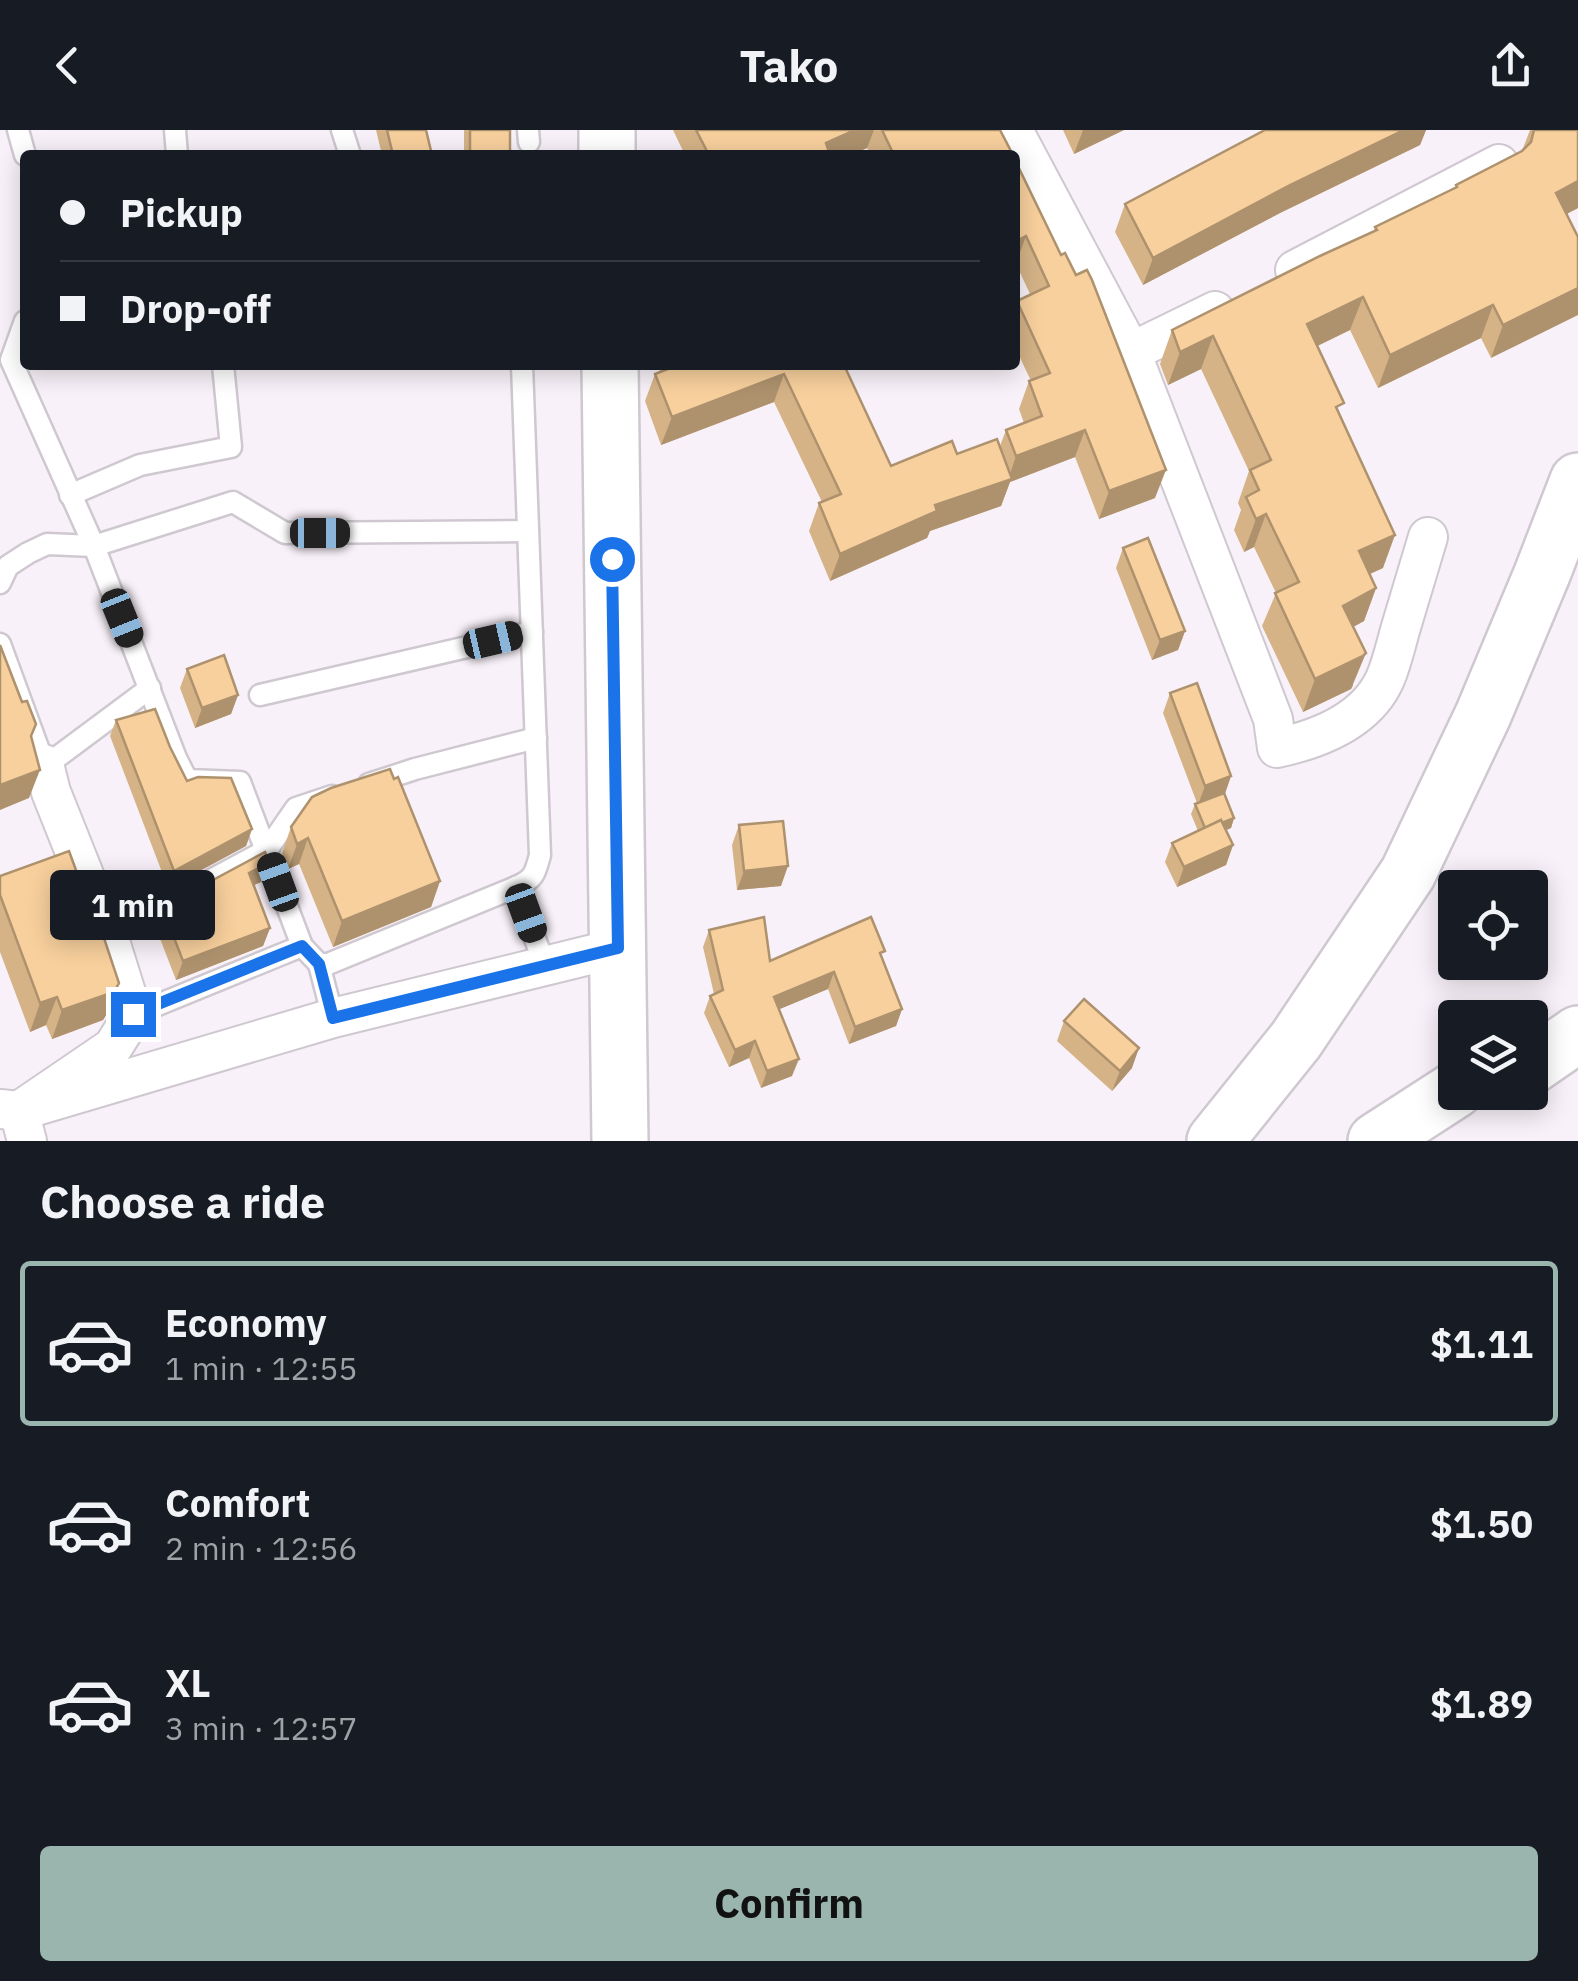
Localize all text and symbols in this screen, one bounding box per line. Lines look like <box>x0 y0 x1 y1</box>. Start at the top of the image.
text: Tako <box>740 36 838 94</box>
icon: back <box>40 38 95 93</box>
icon: share <box>1483 38 1538 93</box>
text: Pickup <box>120 188 243 237</box>
text: Drop-off <box>120 284 271 333</box>
car <box>290 518 350 548</box>
route start <box>590 537 635 582</box>
car <box>97 585 147 651</box>
car <box>460 619 526 661</box>
car <box>254 849 302 915</box>
callout: 1 min <box>51 869 216 939</box>
map controls <box>1438 870 1548 1110</box>
button: locate <box>1438 870 1548 980</box>
car <box>502 880 550 946</box>
text: 1 min <box>91 884 174 926</box>
route end <box>111 992 156 1037</box>
button: layers <box>1438 1000 1548 1110</box>
text: Choose a ride <box>40 1172 325 1230</box>
text: Economy <box>165 1298 327 1347</box>
icon: car <box>45 1299 135 1389</box>
text: $1.11 <box>1430 1319 1533 1368</box>
text: 1 min · 12:55 <box>165 1347 358 1389</box>
text: Comfort <box>165 1478 310 1527</box>
icon: car <box>45 1479 135 1569</box>
text: $1.50 <box>1430 1499 1533 1548</box>
text: 2 min · 12:56 <box>165 1527 358 1569</box>
text: XL <box>165 1658 211 1707</box>
icon: car <box>45 1659 135 1749</box>
text: $1.89 <box>1430 1679 1533 1728</box>
text: 3 min · 12:57 <box>165 1707 358 1749</box>
button: Confirm <box>40 1846 1538 1961</box>

